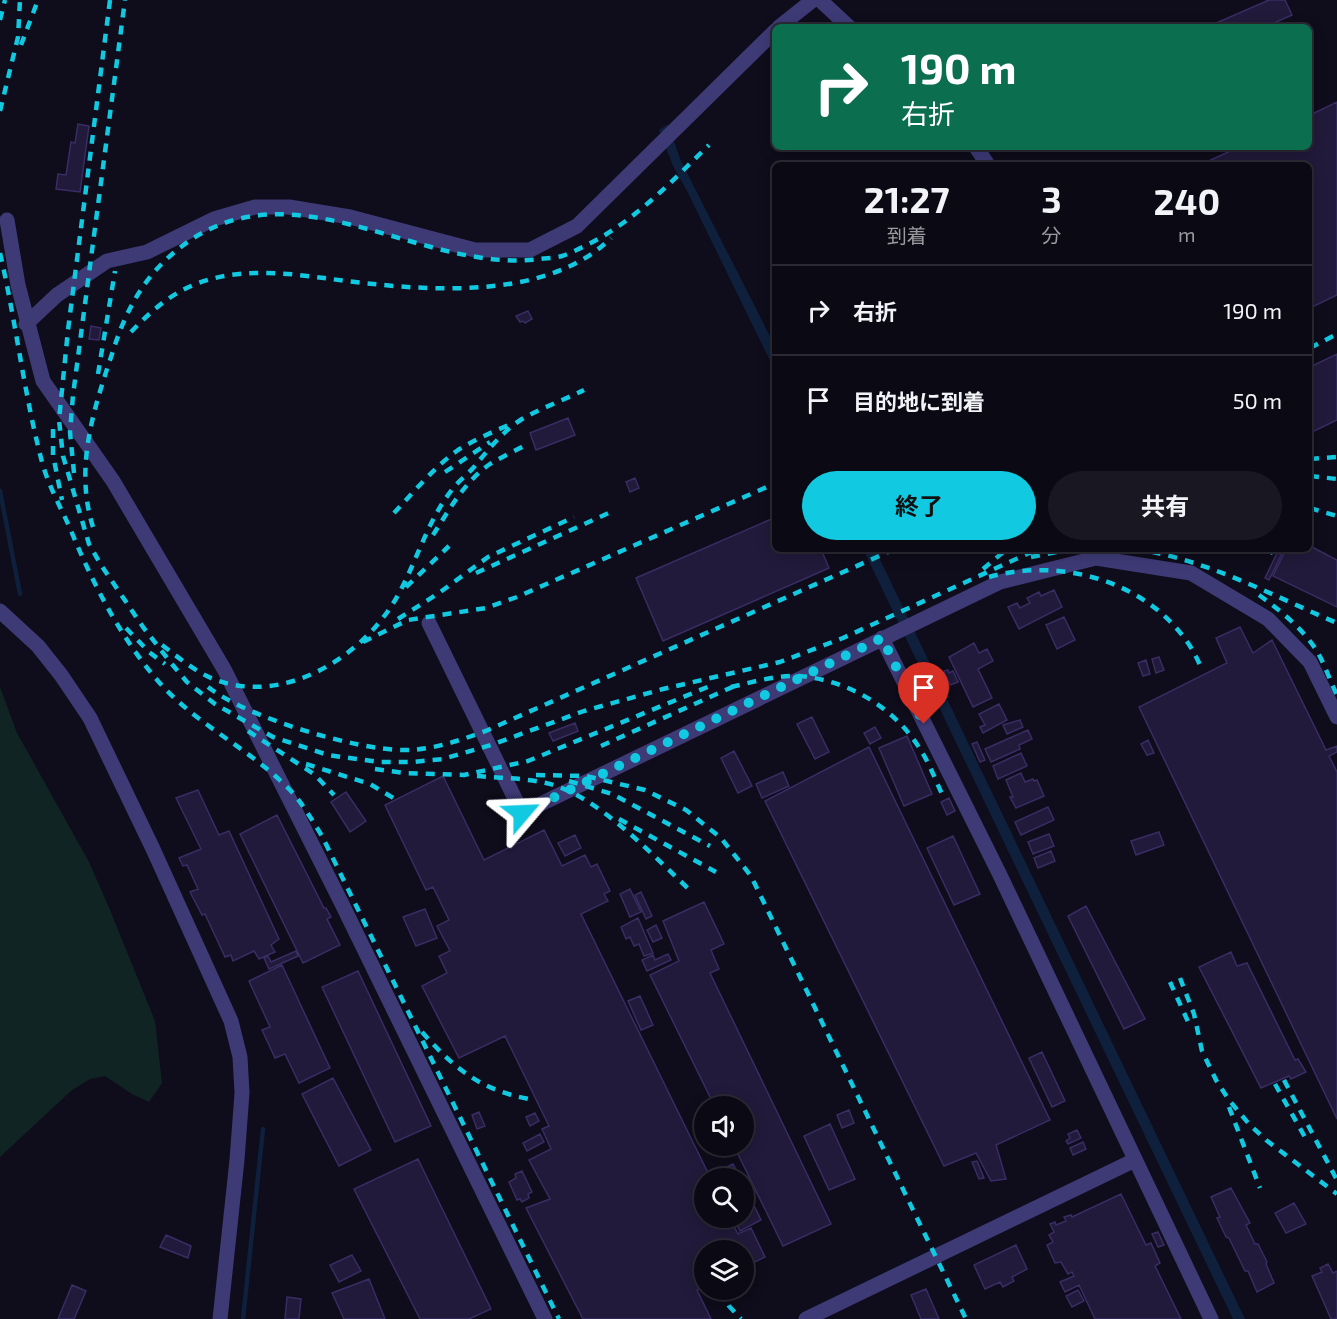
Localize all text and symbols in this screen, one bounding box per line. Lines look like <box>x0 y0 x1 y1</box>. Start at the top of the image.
text: 190 m <box>901 42 1017 92</box>
icon: right <box>802 48 880 126</box>
text: 右折 <box>901 97 955 129</box>
text: 21:27 <box>864 177 949 220</box>
text: 3 <box>1041 177 1062 220</box>
text: 240 <box>1154 179 1220 222</box>
text: m <box>1178 222 1196 246</box>
text: 到着 <box>887 223 927 247</box>
text: 分 <box>1042 223 1062 247</box>
icon: right <box>802 294 835 327</box>
text: 190 m <box>1223 297 1282 323</box>
text: 右折 <box>853 298 897 324</box>
icon: arrive <box>802 384 835 417</box>
text: 50 m <box>1233 387 1282 413</box>
text: 目的地に到着 <box>853 388 985 414</box>
button: 終了 <box>802 471 1036 540</box>
button: 共有 <box>1048 471 1282 540</box>
pin <box>898 662 949 724</box>
icon: arrive <box>907 671 940 704</box>
position arrow <box>490 781 554 845</box>
map controls <box>694 1096 754 1300</box>
button: sound <box>694 1096 754 1156</box>
button: search <box>694 1168 754 1228</box>
button: layers <box>694 1240 754 1300</box>

